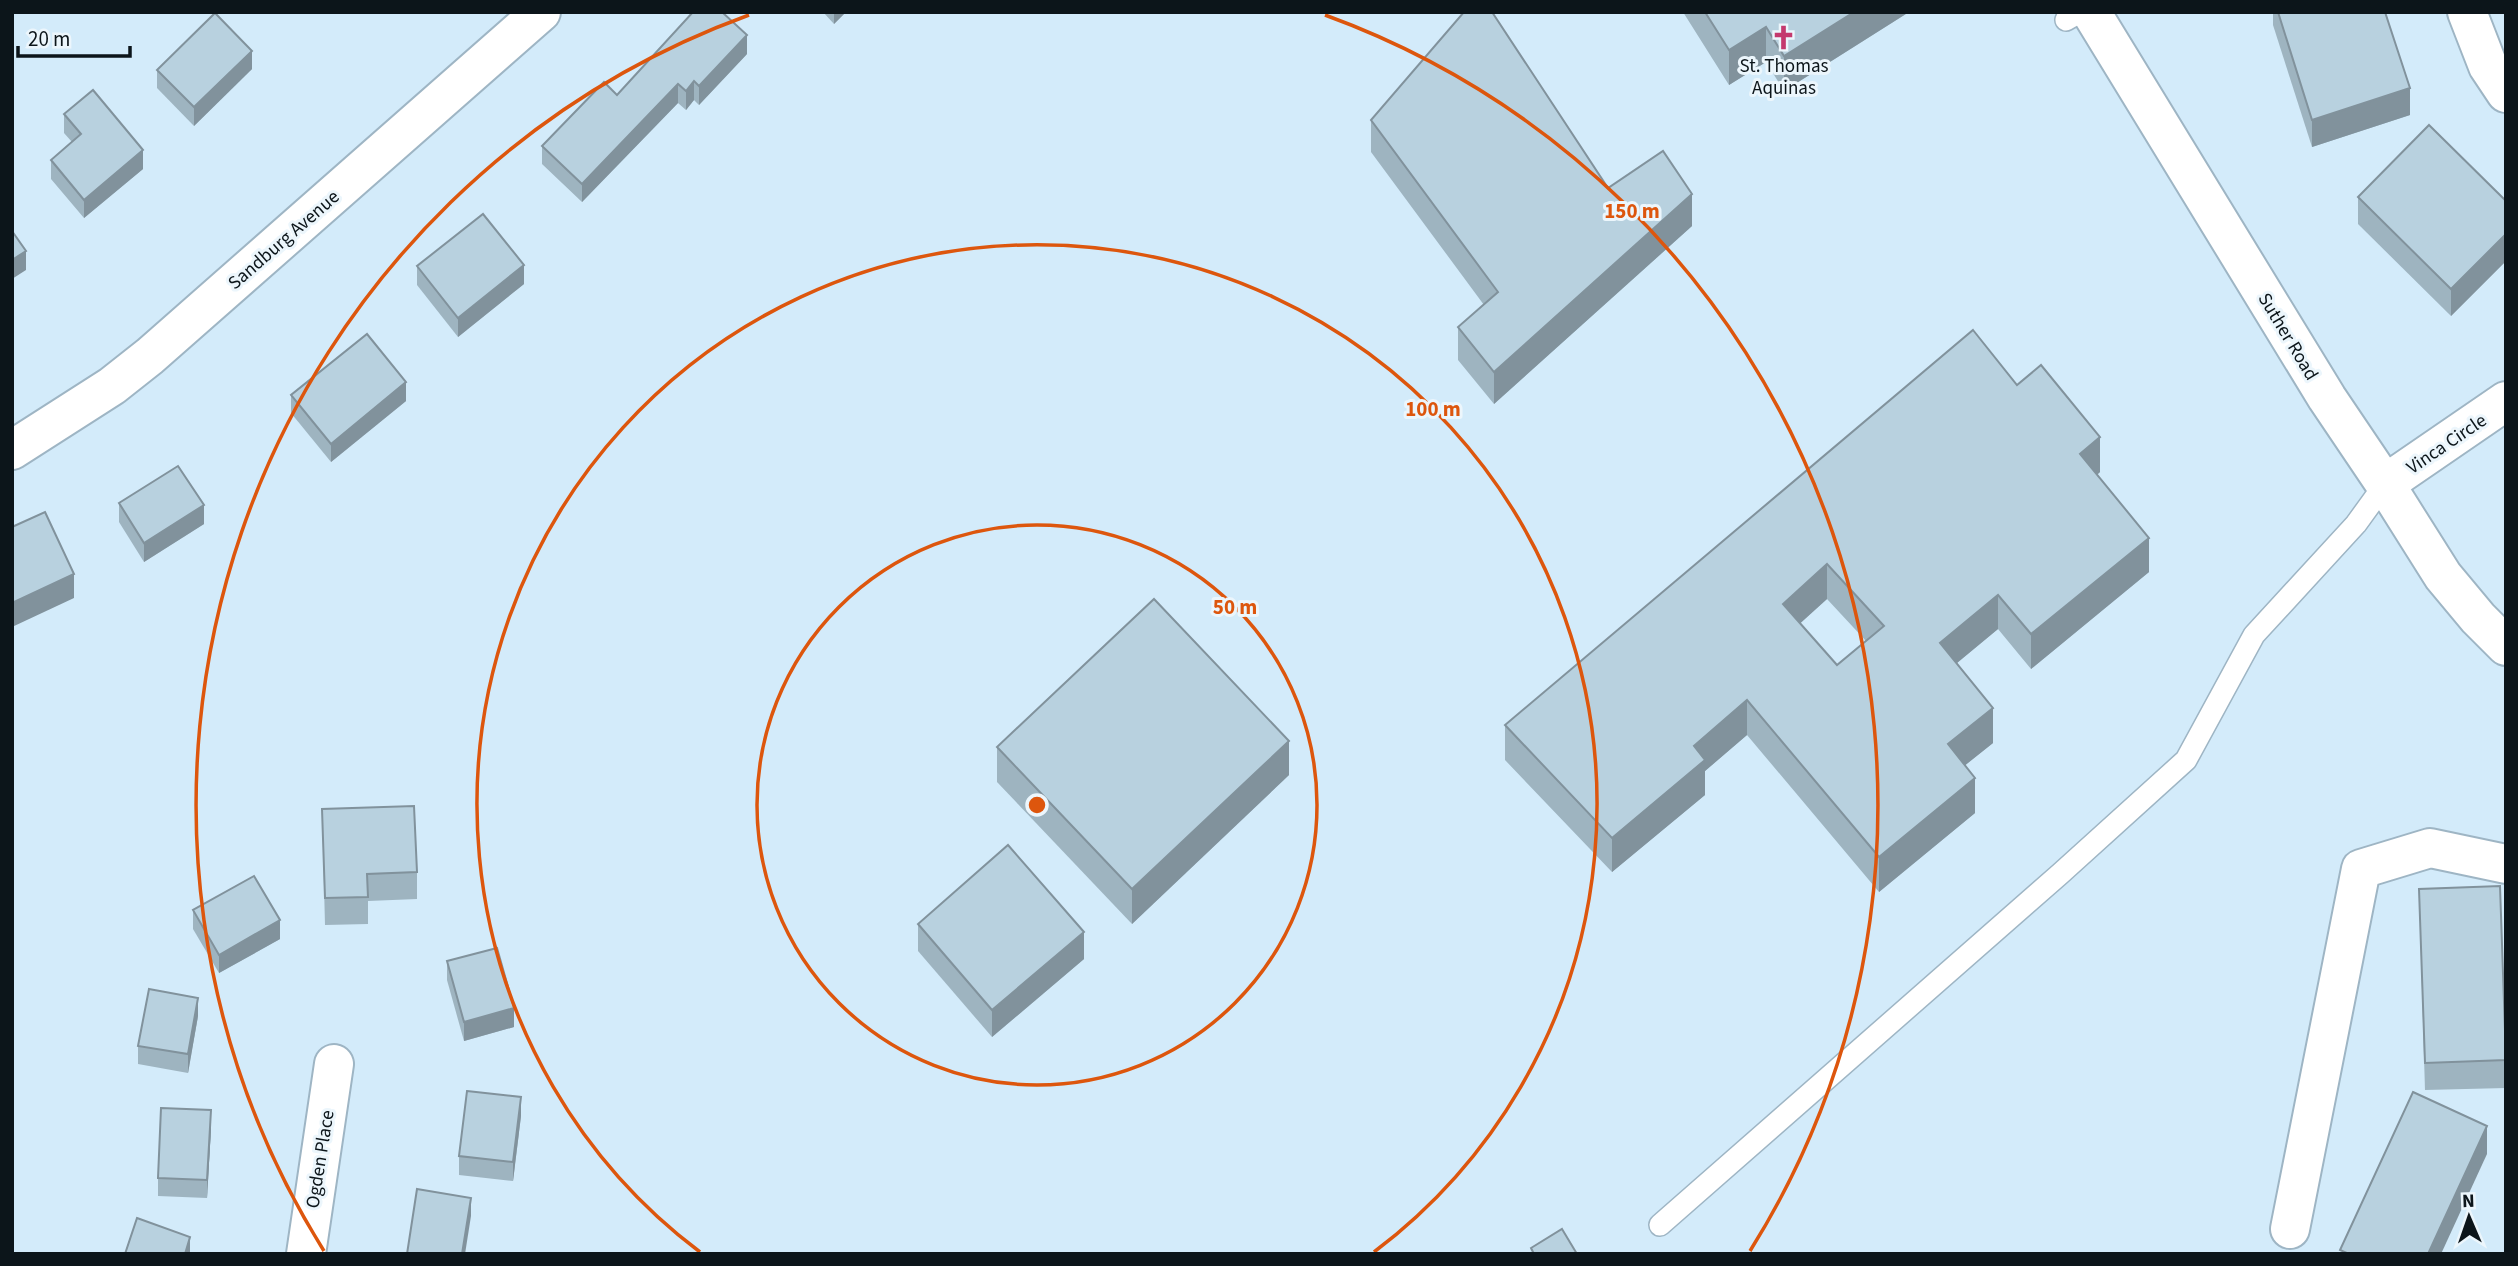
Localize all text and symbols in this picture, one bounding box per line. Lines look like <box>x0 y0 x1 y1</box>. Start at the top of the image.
scale bar <box>18 14 130 58</box>
church icon: St. Thomas Aquinas <box>1770 23 1798 51</box>
text: 20 m <box>28 24 70 54</box>
place label: St. Thomas Aquinas <box>1740 53 1828 102</box>
street label: Sandburg Avenue <box>222 184 346 296</box>
text: 150 m <box>1604 196 1660 226</box>
street label: Suther Road <box>2251 288 2324 386</box>
text: 100 m <box>1405 394 1461 424</box>
street label: Vinca Circle <box>2401 407 2492 481</box>
text: 50 m <box>1213 592 1257 622</box>
centre of rings <box>1025 793 1049 817</box>
street label: Ogden Place <box>299 1108 342 1210</box>
north arrow <box>2434 1182 2504 1252</box>
text: N <box>2462 1188 2475 1215</box>

